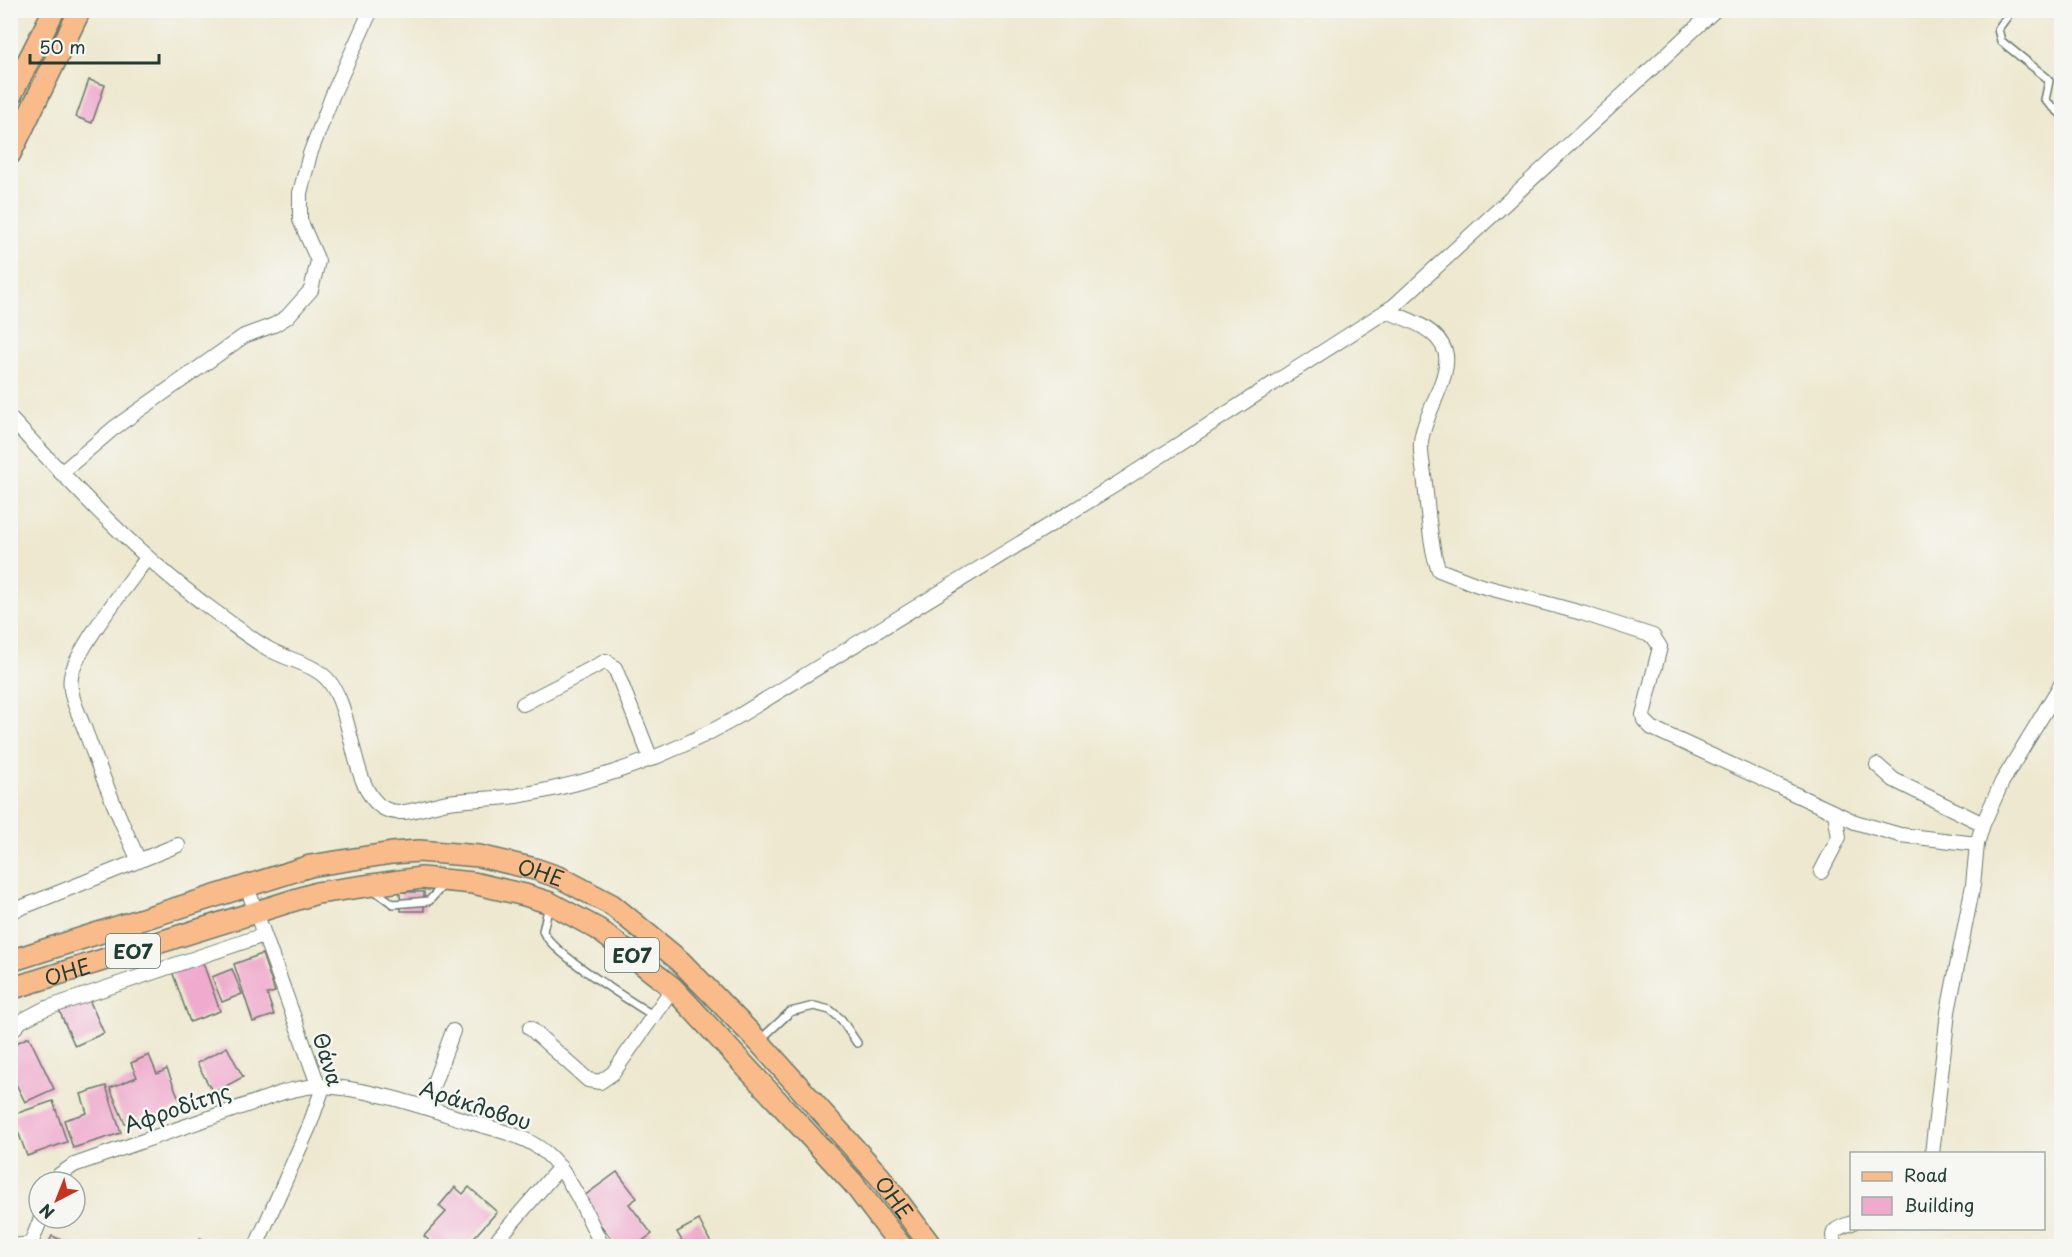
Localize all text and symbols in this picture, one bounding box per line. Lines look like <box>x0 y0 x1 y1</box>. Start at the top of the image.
scale bar <box>30 27 159 65</box>
text: 50 m <box>39 33 86 60</box>
street label: ΟΗΕ <box>515 850 569 894</box>
road number: ΕΟ7 <box>106 934 160 968</box>
road number: ΕΟ7 <box>605 938 659 972</box>
street label: ΟΗΕ <box>40 949 95 993</box>
street label: Θάνα <box>306 1028 352 1090</box>
street label: Αράκλοβου <box>416 1071 536 1137</box>
street label: Αφροδίτης <box>119 1074 235 1140</box>
legend <box>1850 1152 2045 1230</box>
text: Road <box>1904 1161 1948 1188</box>
street label: ΟΗΕ <box>868 1168 922 1225</box>
north arrow <box>27 1170 87 1230</box>
text: Building <box>1904 1191 1974 1218</box>
text: N <box>34 1199 59 1225</box>

